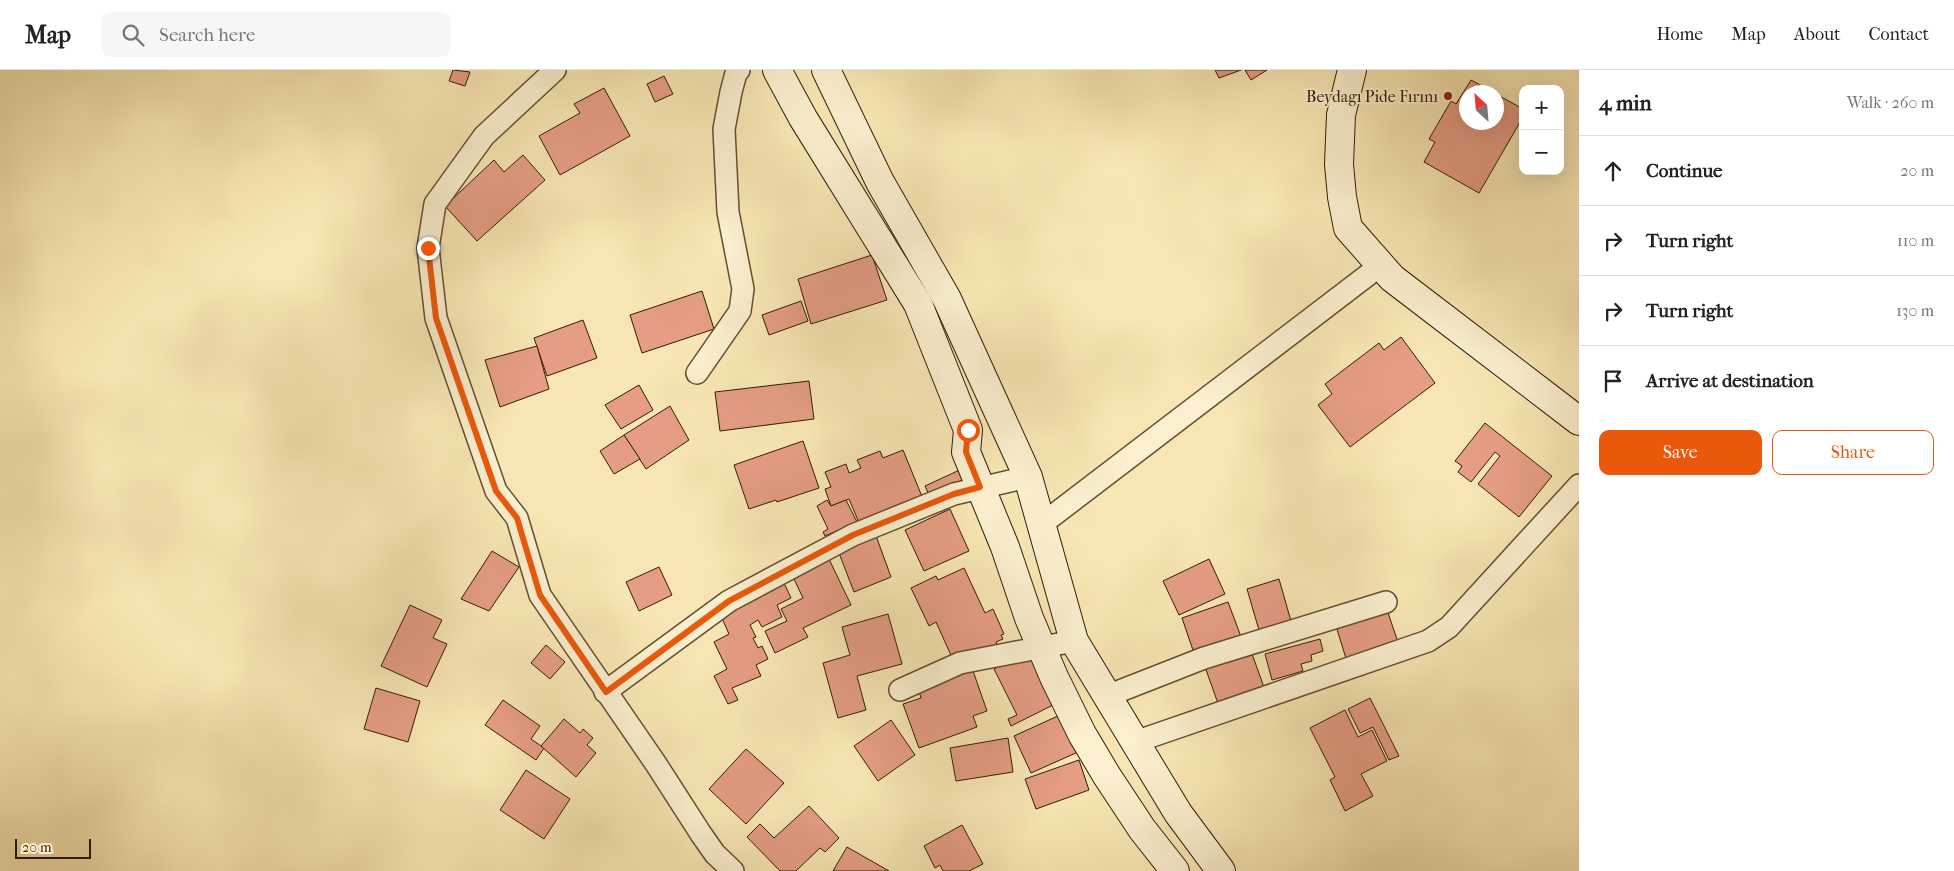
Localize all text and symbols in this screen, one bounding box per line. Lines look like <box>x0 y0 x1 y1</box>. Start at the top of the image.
search box <box>101 12 451 57</box>
text: Map <box>25 21 71 49</box>
icon: search <box>119 21 147 49</box>
text: Search here <box>159 24 255 46</box>
text: Home <box>1656 24 1703 45</box>
text: Map <box>1731 24 1766 45</box>
text: About <box>1794 24 1840 45</box>
text: Contact <box>1868 24 1929 45</box>
north arrow <box>1459 85 1504 130</box>
map controls <box>1519 85 1564 175</box>
button: + <box>1519 85 1564 130</box>
place label: Beydagı Pide Fırını <box>1306 87 1438 106</box>
marker: Beydagı Pide Fırını <box>1442 90 1454 102</box>
text: 4 min <box>1599 91 1652 115</box>
text: Walk · 260 m <box>1847 93 1934 112</box>
button: − <box>1519 130 1564 175</box>
icon: ahead <box>1599 157 1627 185</box>
text: Continue <box>1646 160 1722 182</box>
text: 20 m <box>1900 161 1934 180</box>
icon: right <box>1599 227 1627 255</box>
text: Turn right <box>1646 230 1733 252</box>
text: 110 m <box>1897 231 1934 250</box>
route end <box>417 237 440 260</box>
icon: right <box>1599 297 1627 325</box>
text: Turn right <box>1646 300 1733 322</box>
text: 130 m <box>1896 301 1934 320</box>
icon: arrive <box>1599 367 1627 395</box>
text: Arrive at destination <box>1646 370 1814 392</box>
route start <box>957 419 980 442</box>
button: Save <box>1599 430 1762 475</box>
button: Share <box>1772 430 1934 475</box>
scale bar <box>15 836 91 859</box>
text: 20 m <box>22 839 52 856</box>

